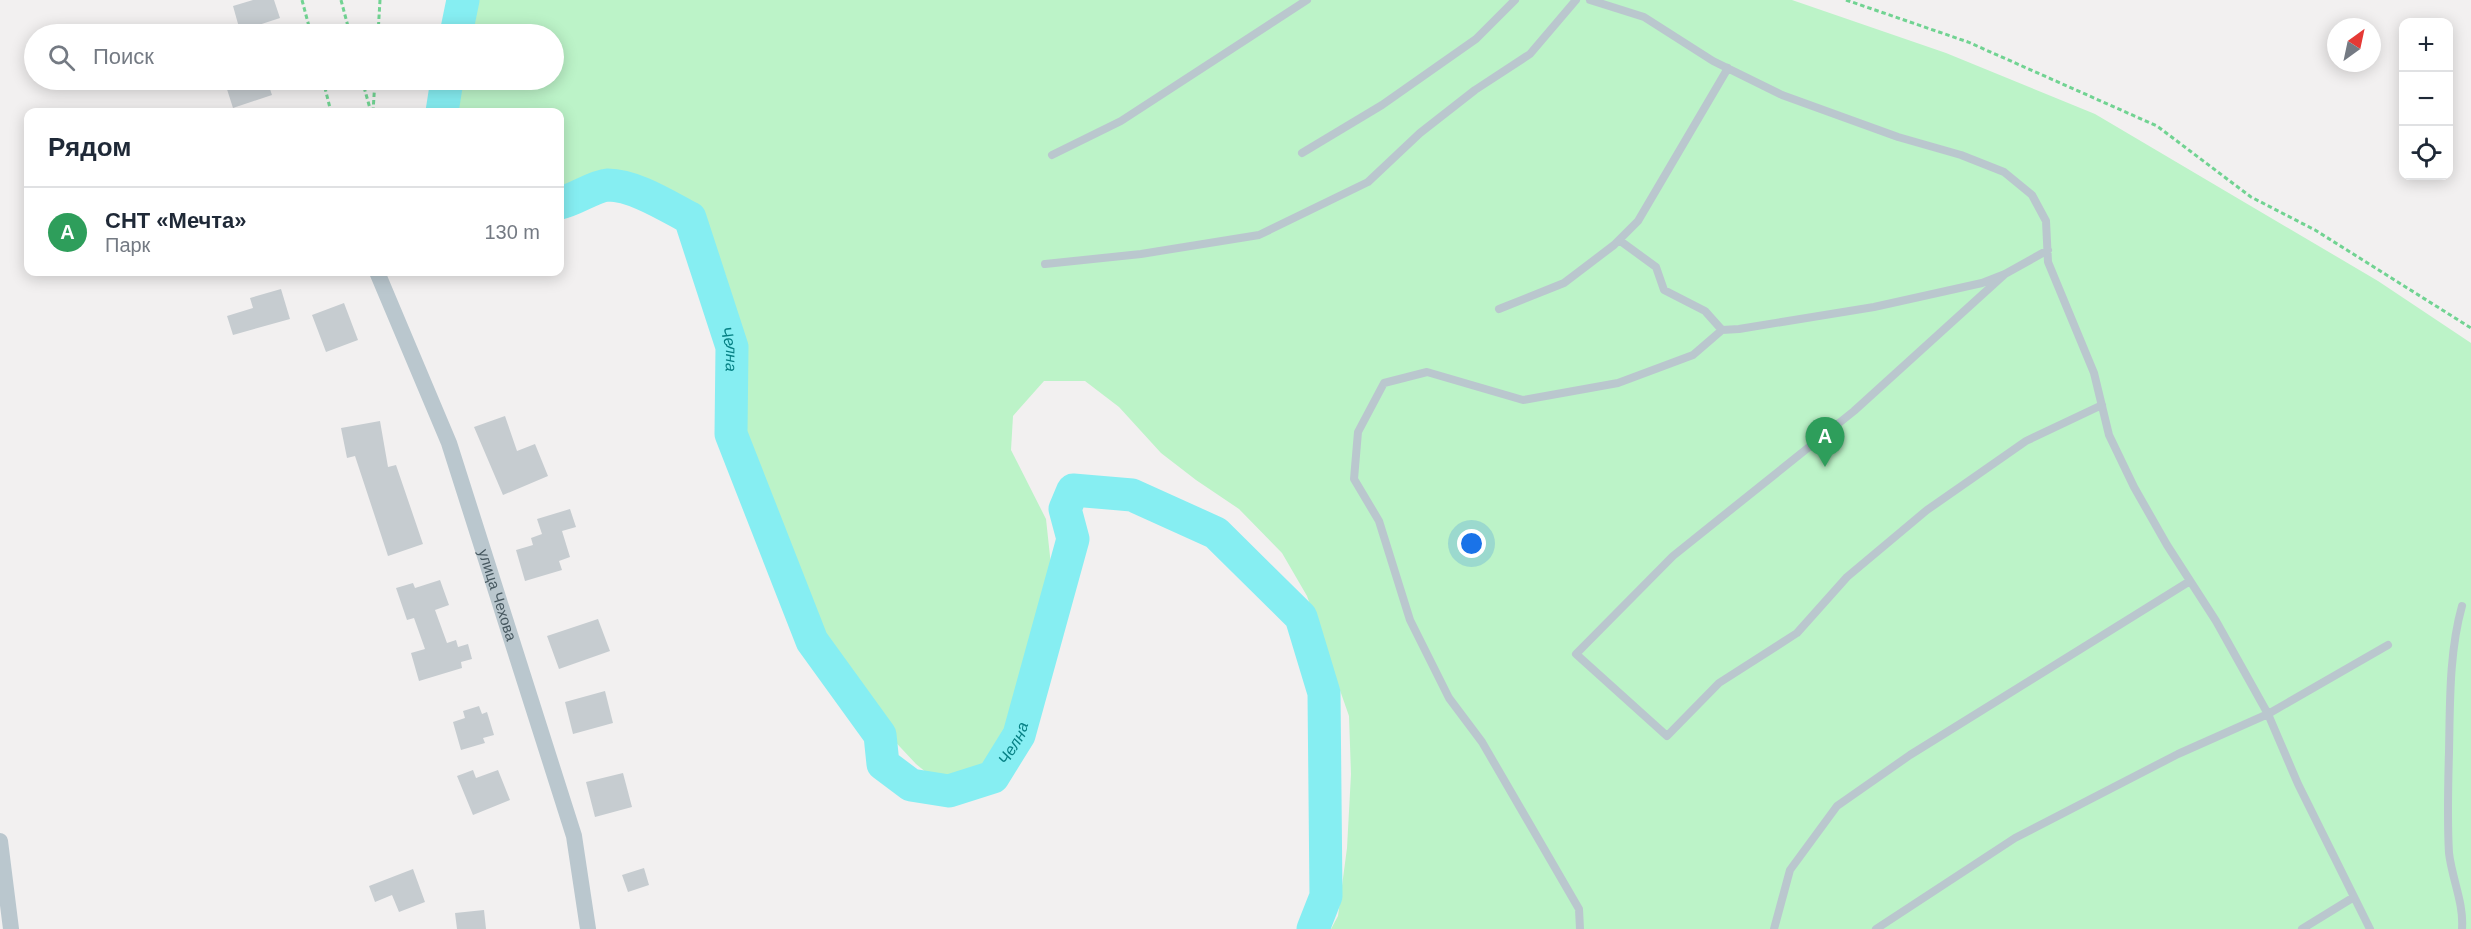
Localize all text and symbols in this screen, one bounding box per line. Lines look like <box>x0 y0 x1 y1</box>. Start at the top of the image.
north arrow <box>2327 18 2381 72</box>
map controls <box>2399 18 2453 180</box>
button: + <box>2399 18 2453 72</box>
search box <box>24 24 564 90</box>
icon: search <box>45 41 78 74</box>
text: Поиск <box>93 44 154 69</box>
button: − <box>2399 72 2453 126</box>
button: locate <box>2399 126 2453 180</box>
text: Рядом <box>48 132 131 162</box>
text: СНТ «Мечта» <box>105 208 247 233</box>
text: A <box>60 221 75 243</box>
text: 130 m <box>484 221 540 243</box>
text: Парк <box>105 234 150 256</box>
water label: Челна <box>717 324 740 372</box>
pin: A <box>1806 418 1844 467</box>
your location <box>1457 529 1486 558</box>
street label: улица Чехова <box>475 547 521 643</box>
water label: Челна <box>995 720 1031 768</box>

